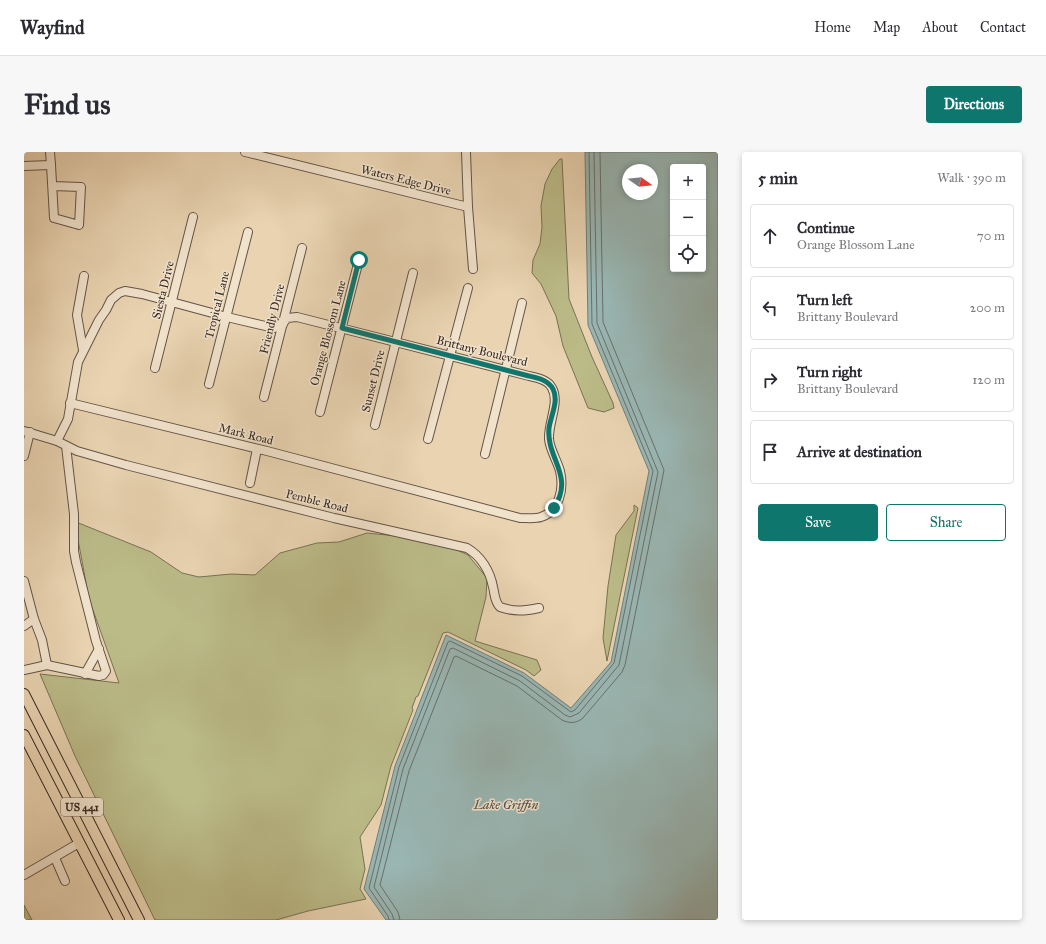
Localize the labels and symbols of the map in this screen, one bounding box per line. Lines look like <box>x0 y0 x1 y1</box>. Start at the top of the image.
street label: Waters Edge Drive <box>359 162 452 199</box>
north arrow <box>622 164 658 200</box>
route start <box>350 251 368 269</box>
street label: Siesta Drive <box>149 260 177 320</box>
street label: Tropical Lane <box>202 270 232 340</box>
street label: Orange Blossom Lane <box>307 279 350 388</box>
street label: Friendly Drive <box>257 282 287 356</box>
street label: Brittany Boulevard <box>435 333 529 369</box>
street label: Sunset Drive <box>358 348 388 414</box>
street label: Mark Road <box>217 420 275 448</box>
street label: Pemble Road <box>284 486 350 516</box>
route end <box>545 499 563 517</box>
water label: Lake Griffin <box>473 797 539 813</box>
road number: US 441 <box>61 798 103 816</box>

